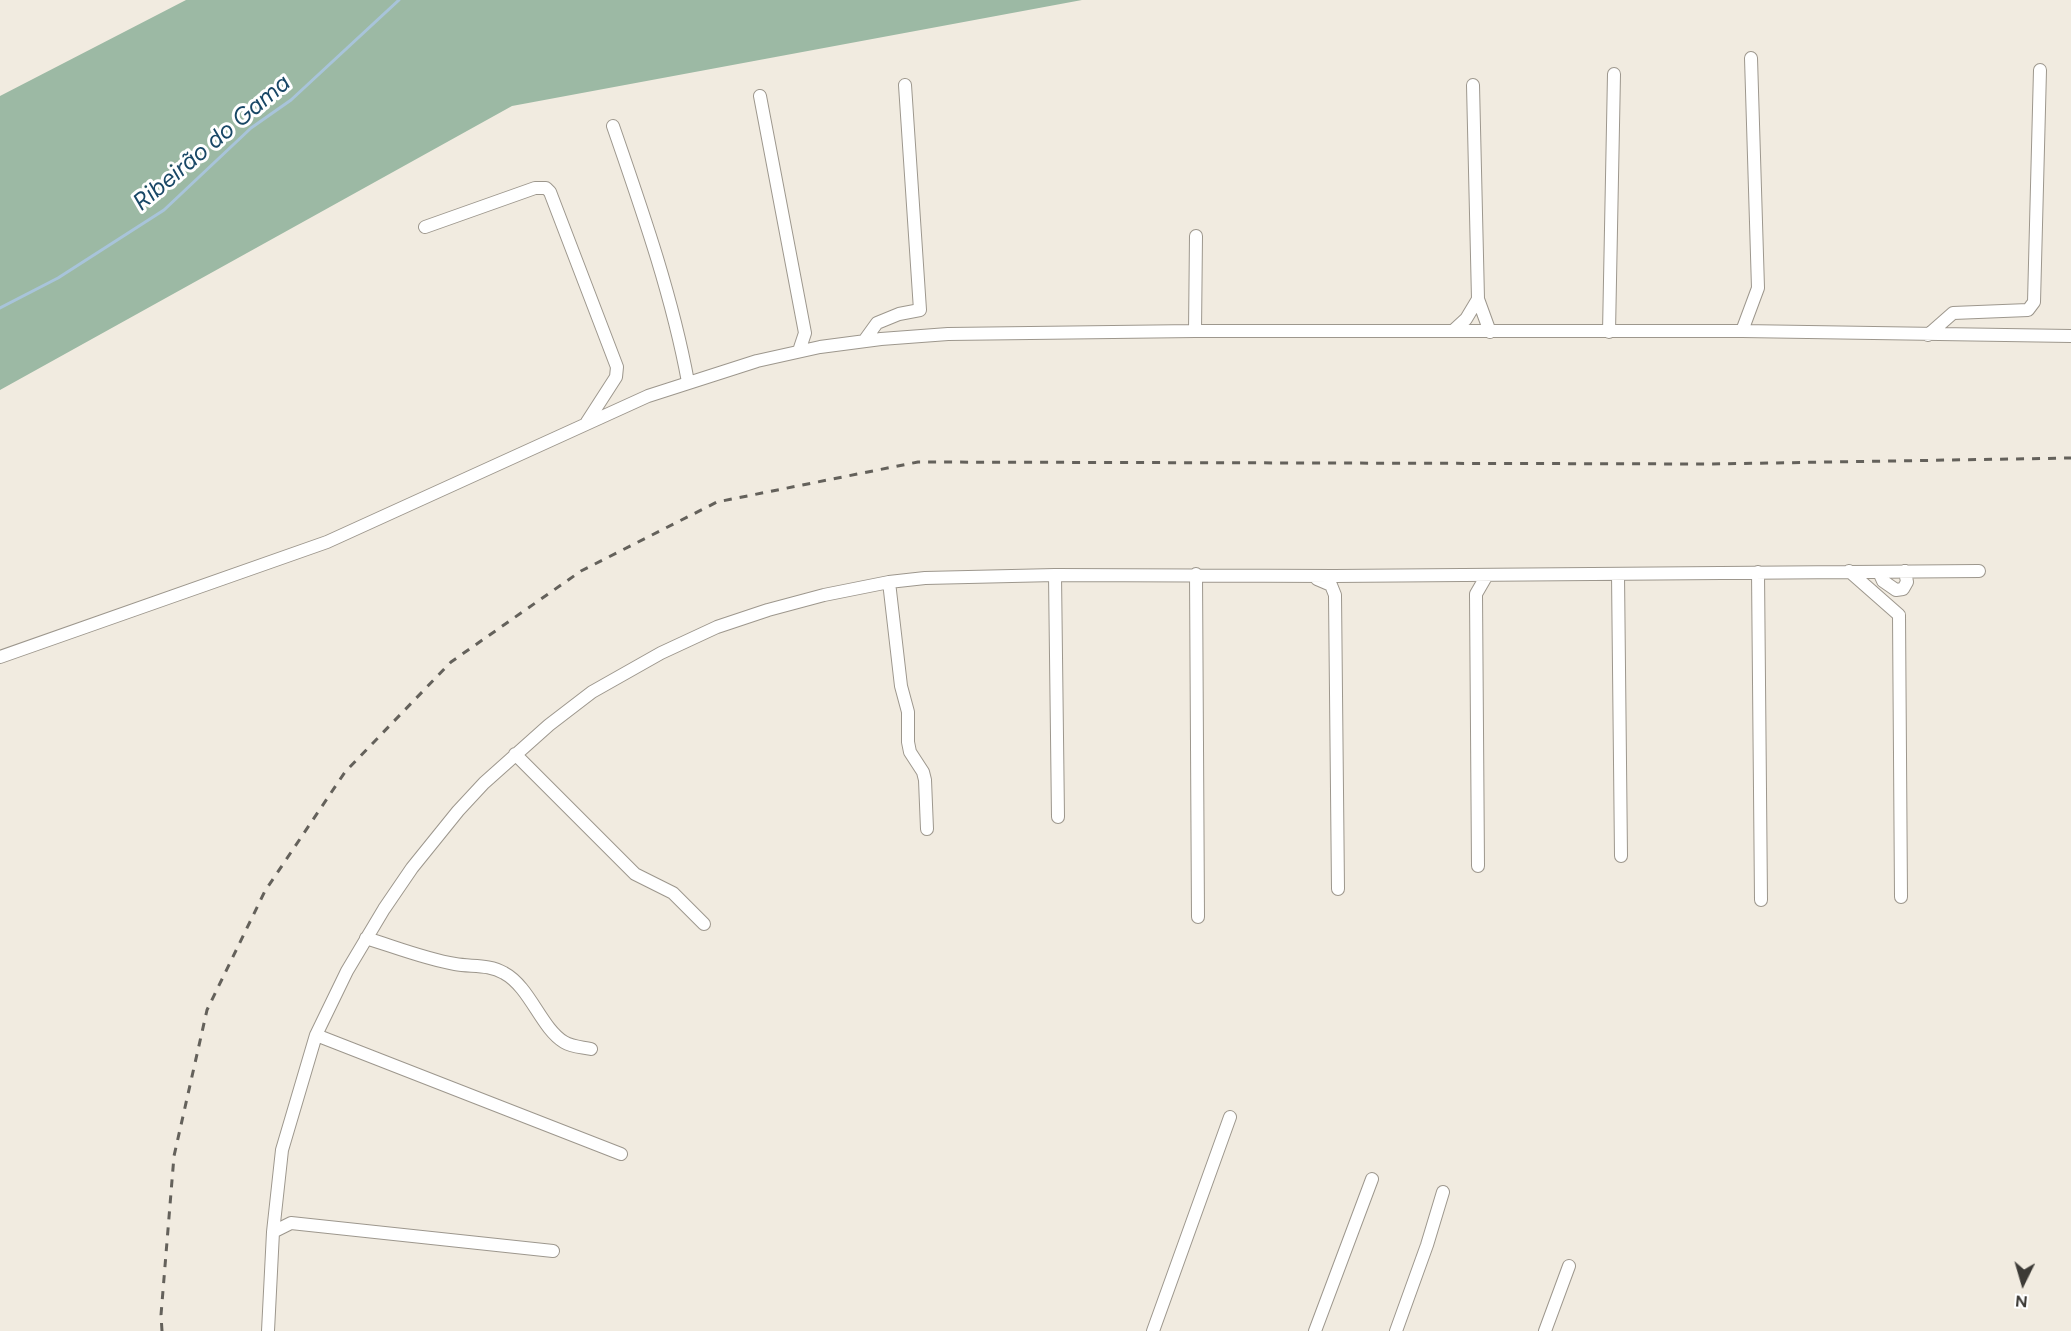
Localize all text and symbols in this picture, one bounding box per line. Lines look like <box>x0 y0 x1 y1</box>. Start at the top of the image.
water label: Ribeirão do Gama <box>128 69 296 217</box>
north arrow <box>1993 1253 2053 1313</box>
text: N <box>2014 1291 2028 1311</box>

